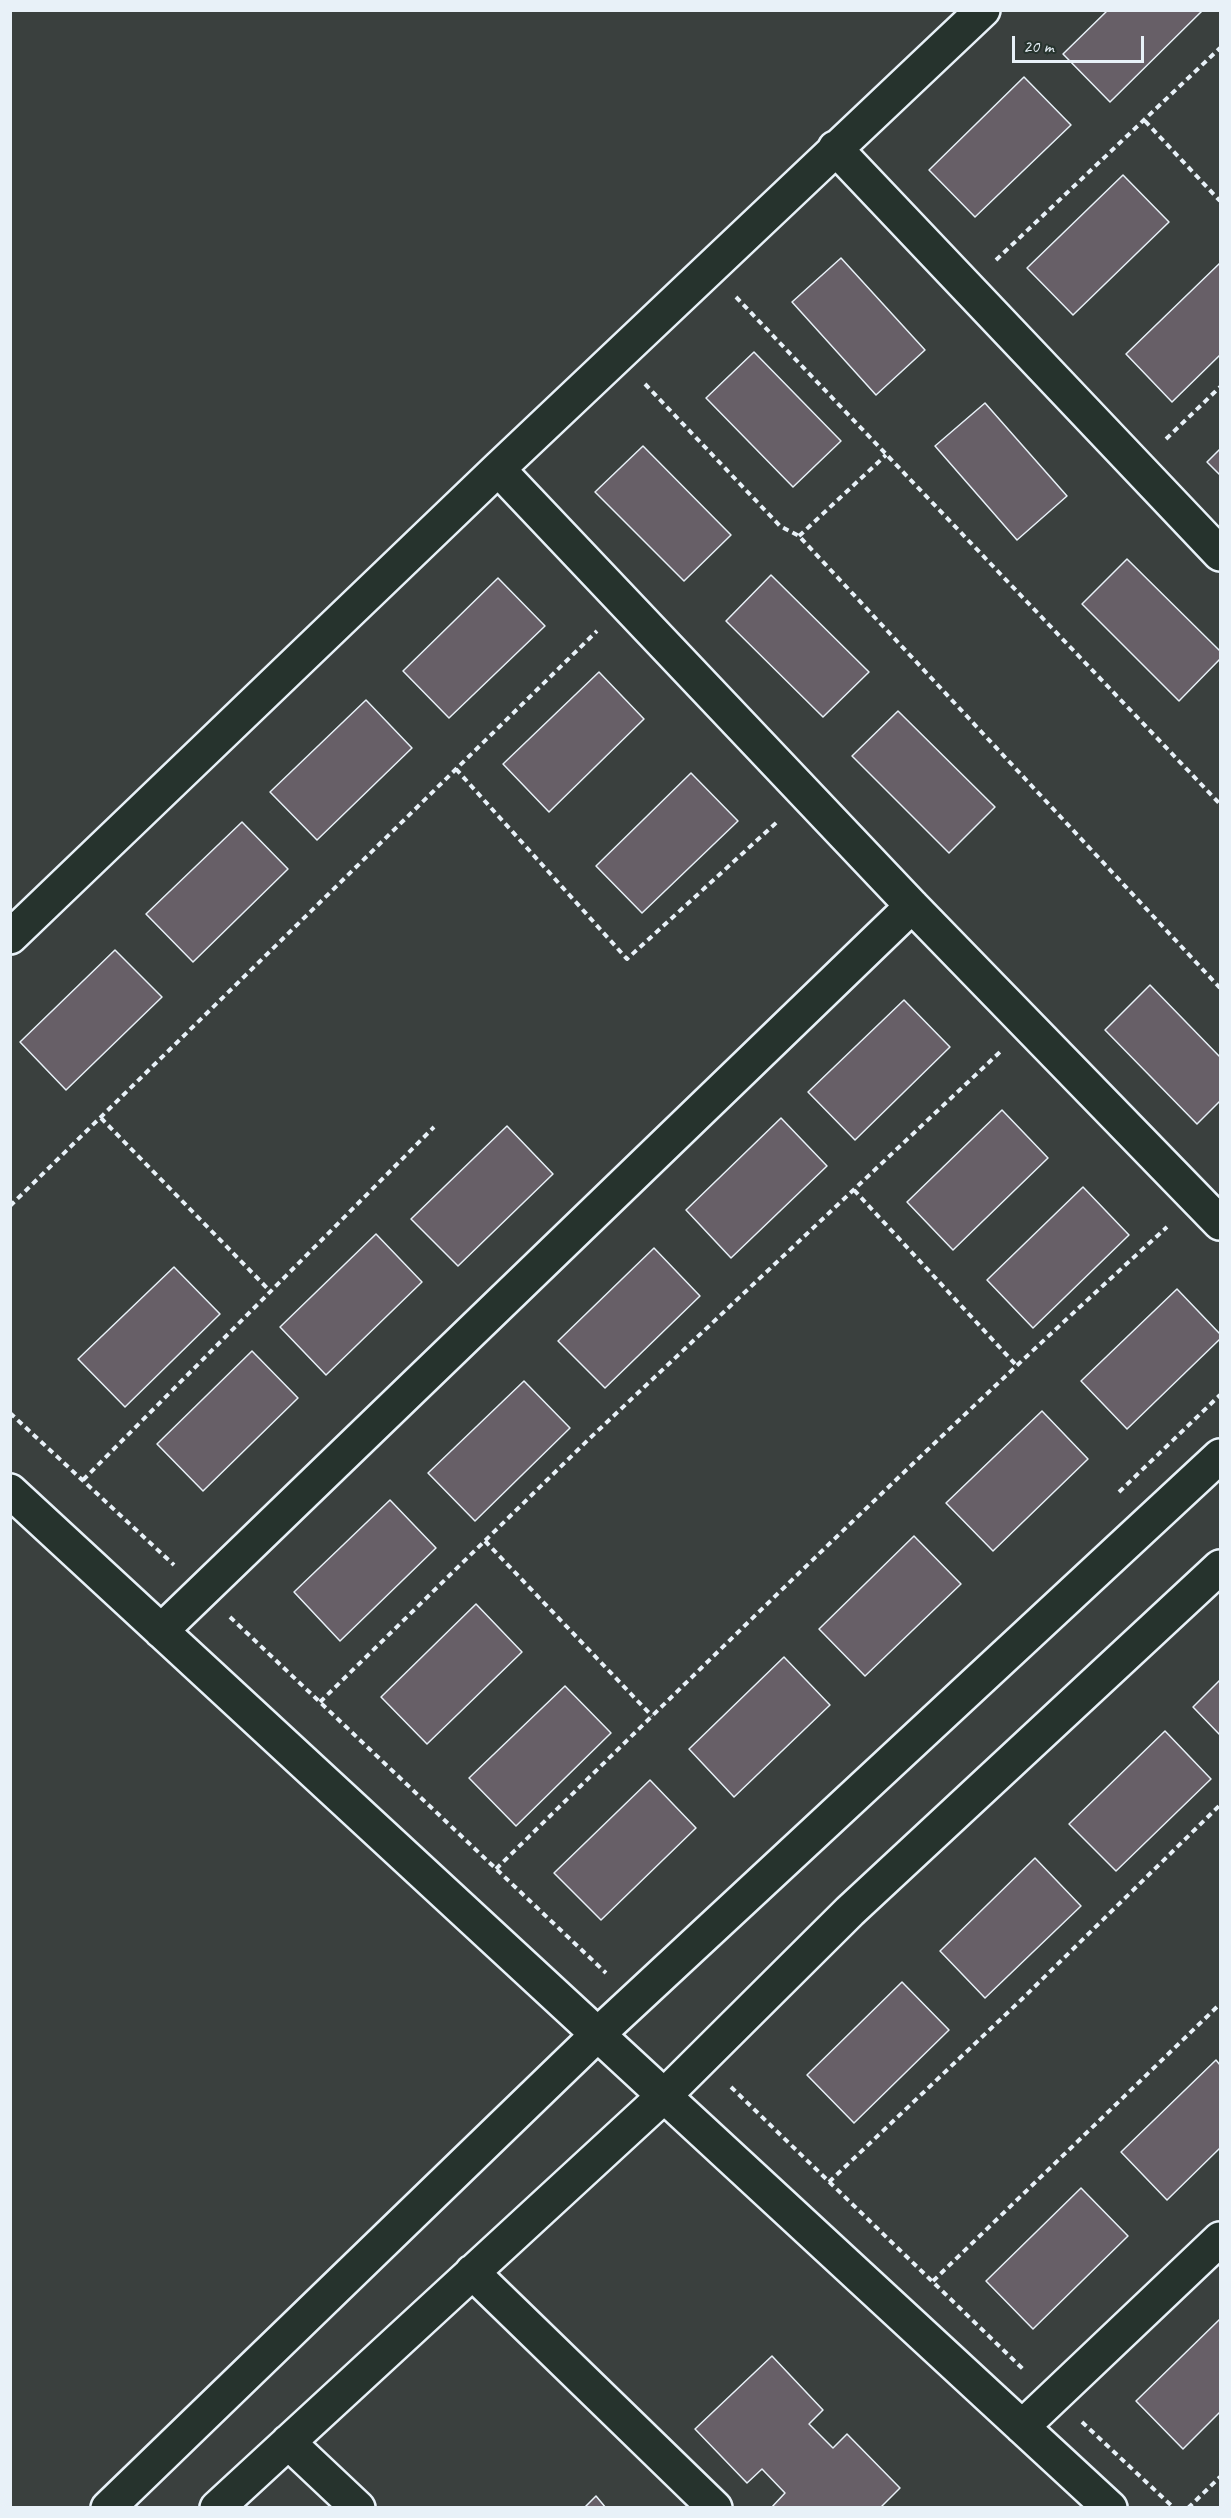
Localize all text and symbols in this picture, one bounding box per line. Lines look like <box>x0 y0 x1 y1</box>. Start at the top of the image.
scale bar <box>1015 24 1147 62</box>
text: 20 m <box>1023 35 1054 57</box>

